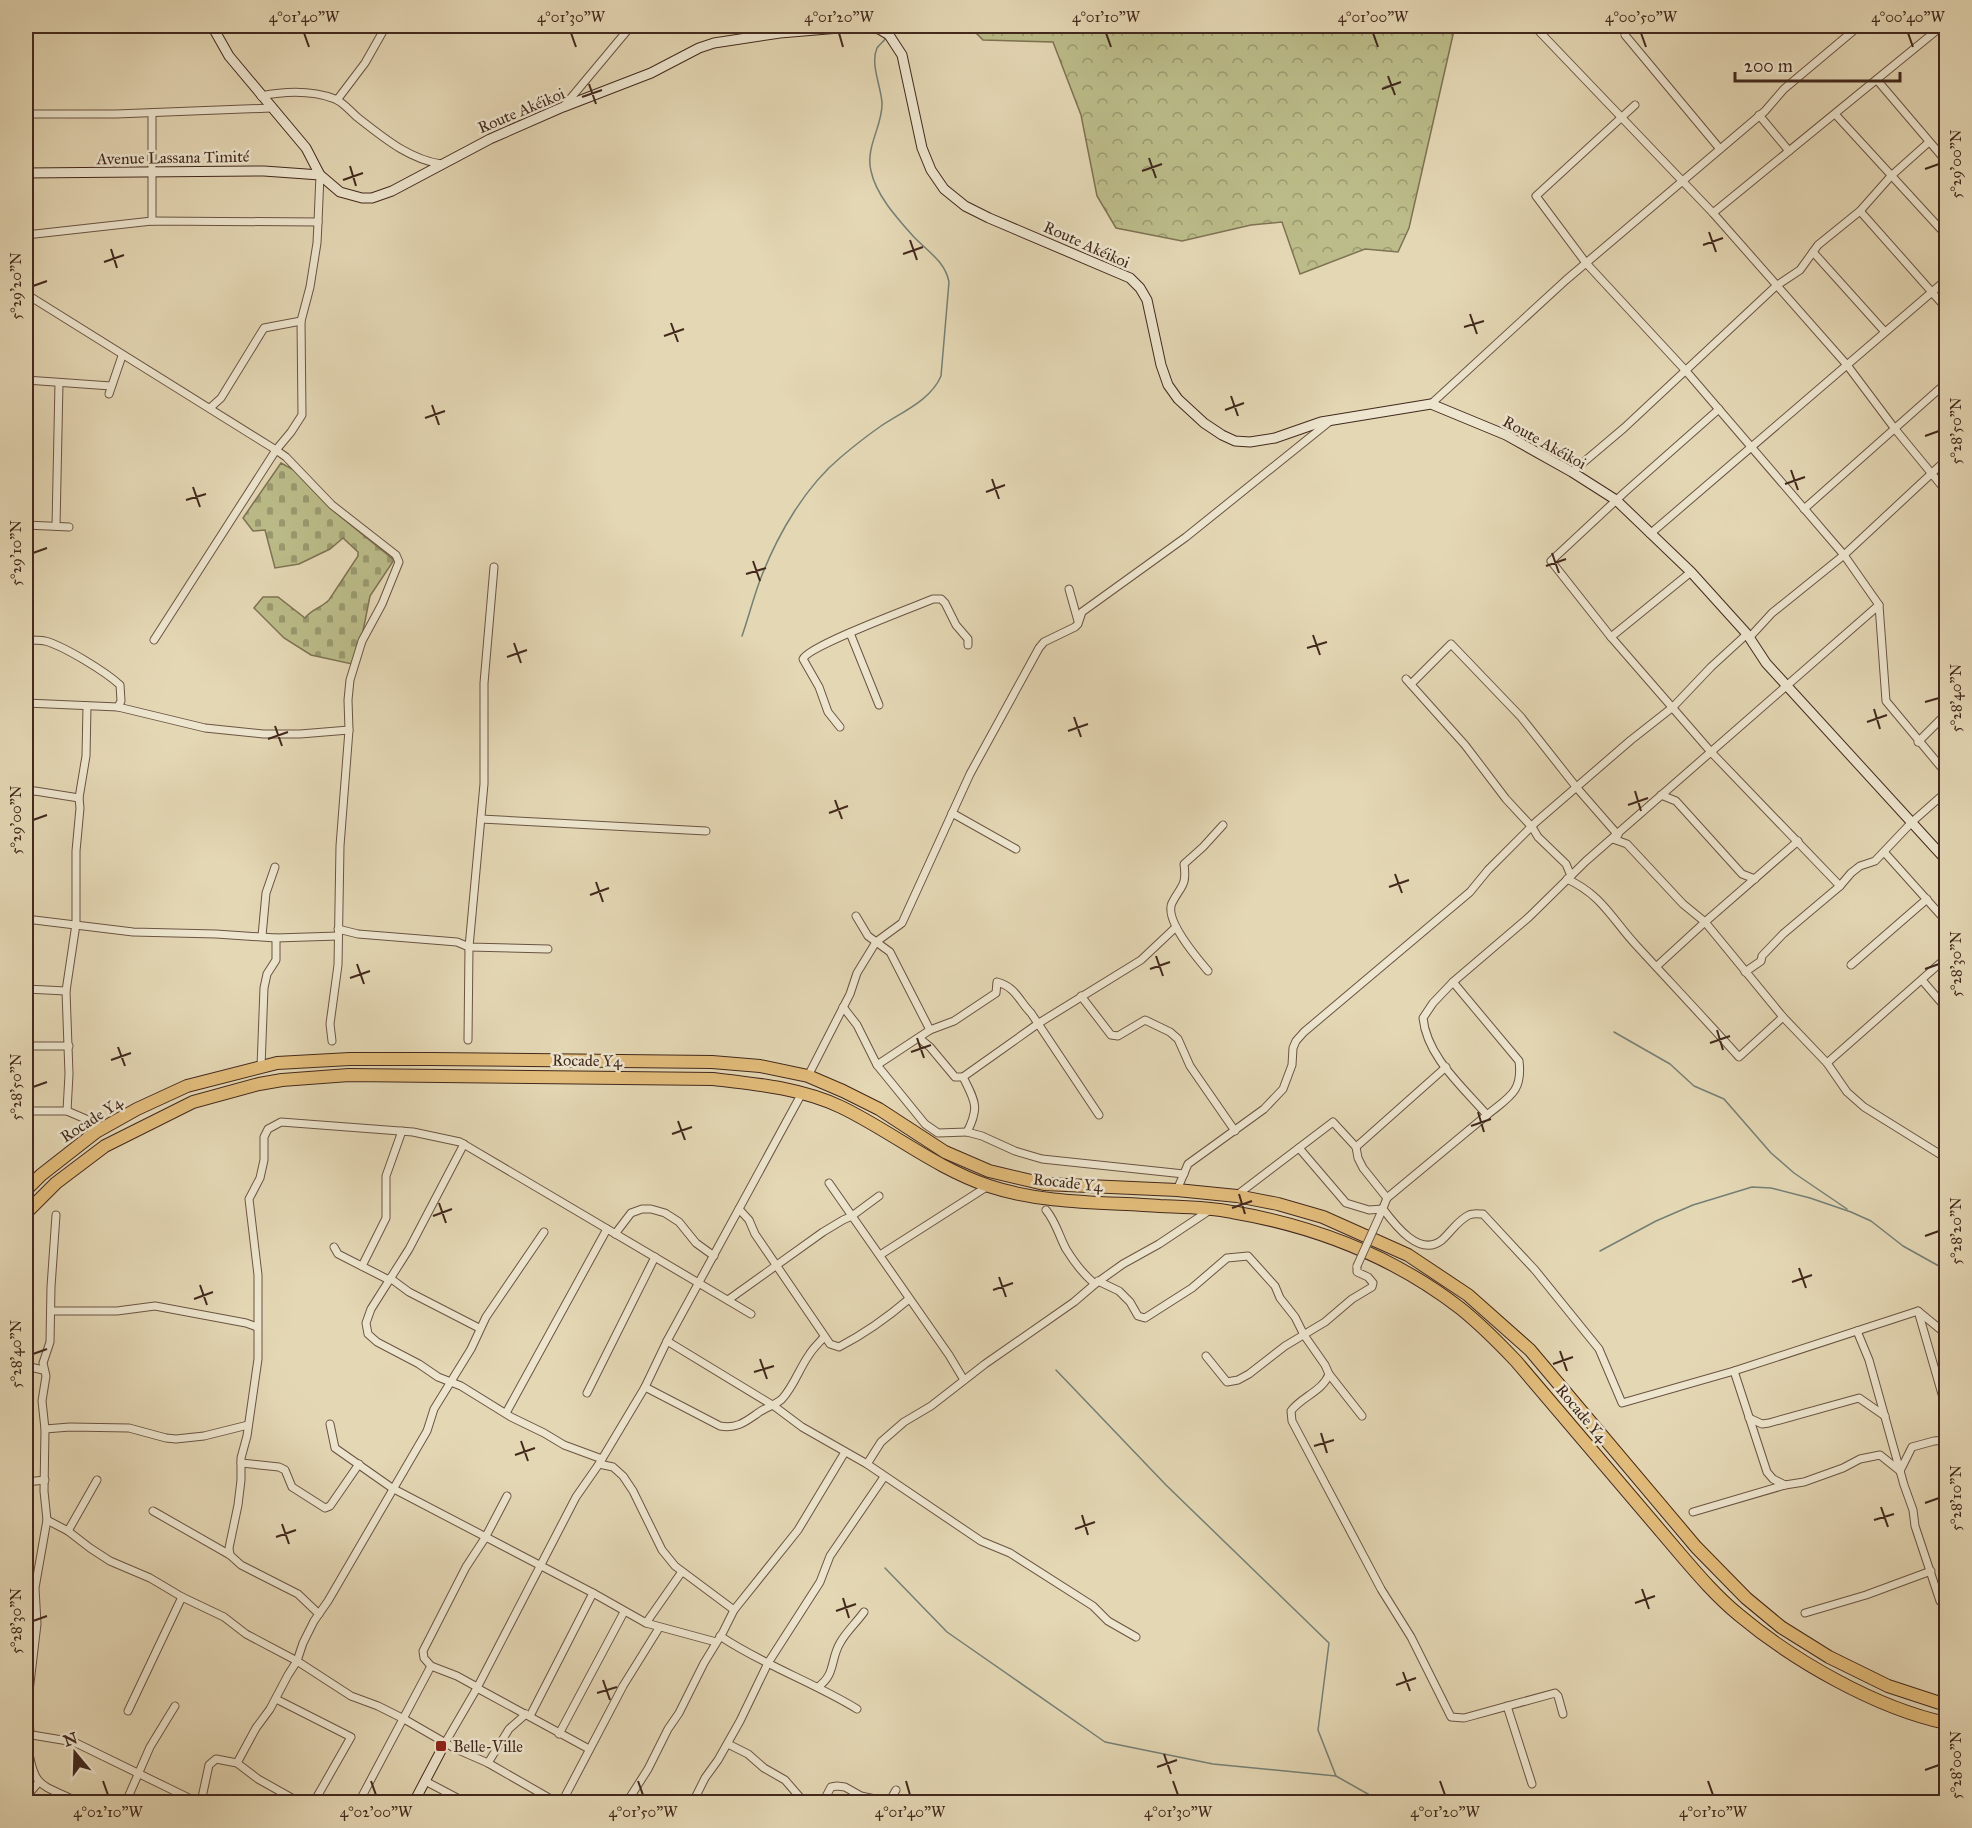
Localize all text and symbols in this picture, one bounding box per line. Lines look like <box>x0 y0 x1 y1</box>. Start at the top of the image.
text: 4°01'40"W <box>269 8 340 26</box>
text: 4°01'30"W <box>537 8 606 26</box>
text: 4°01'20"W <box>804 8 874 26</box>
text: 4°01'10"W <box>1072 8 1141 26</box>
text: 4°01'00"W <box>1338 8 1409 26</box>
text: 4°00'50"W <box>1605 8 1678 26</box>
text: 4°00'40"W <box>1871 8 1945 26</box>
scale bar <box>1735 45 1900 83</box>
text: 200 m <box>1744 55 1793 77</box>
street label: Route Akéikoi <box>475 83 568 137</box>
text: 5°29'00"N <box>1947 129 1965 198</box>
street label: Avenue Lassana Timité <box>95 147 250 168</box>
street label: Route Akéikoi <box>1041 217 1133 272</box>
text: 5°29'20"N <box>7 252 25 320</box>
text: 5°28'50"N <box>1947 397 1965 464</box>
street label: Route Akéikoi <box>1500 412 1590 473</box>
text: 5°29'10"N <box>7 520 25 586</box>
text: 5°28'40"N <box>1947 664 1965 732</box>
text: 5°29'00"N <box>7 785 25 854</box>
text: 5°28'30"N <box>1947 931 1965 997</box>
street label: Rocade Y4 <box>552 1050 623 1071</box>
text: 5°28'50"N <box>7 1053 25 1120</box>
street label: Rocade Y4 <box>57 1092 127 1146</box>
street label: Rocade Y4 <box>1032 1169 1105 1196</box>
text: 5°28'20"N <box>1947 1197 1965 1265</box>
text: 5°28'40"N <box>7 1320 25 1388</box>
street label: Rocade Y4 <box>1552 1380 1612 1447</box>
text: 5°28'10"N <box>1947 1465 1965 1531</box>
text: 5°28'30"N <box>7 1588 25 1654</box>
north arrow <box>45 1723 105 1783</box>
text: N <box>61 1728 80 1750</box>
text: 5°28'00"N <box>1947 1730 1965 1799</box>
place label: Belle-Ville <box>453 1737 523 1756</box>
marker: Belle-Ville <box>434 1739 448 1753</box>
text: 4°02'10"W <box>73 1803 143 1821</box>
text: 4°02'00"W <box>340 1803 413 1821</box>
text: 4°01'50"W <box>609 1803 678 1821</box>
text: 4°01'40"W <box>875 1803 946 1821</box>
text: 4°01'30"W <box>1144 1803 1213 1821</box>
text: 4°01'20"W <box>1410 1803 1480 1821</box>
text: 4°01'10"W <box>1679 1803 1748 1821</box>

